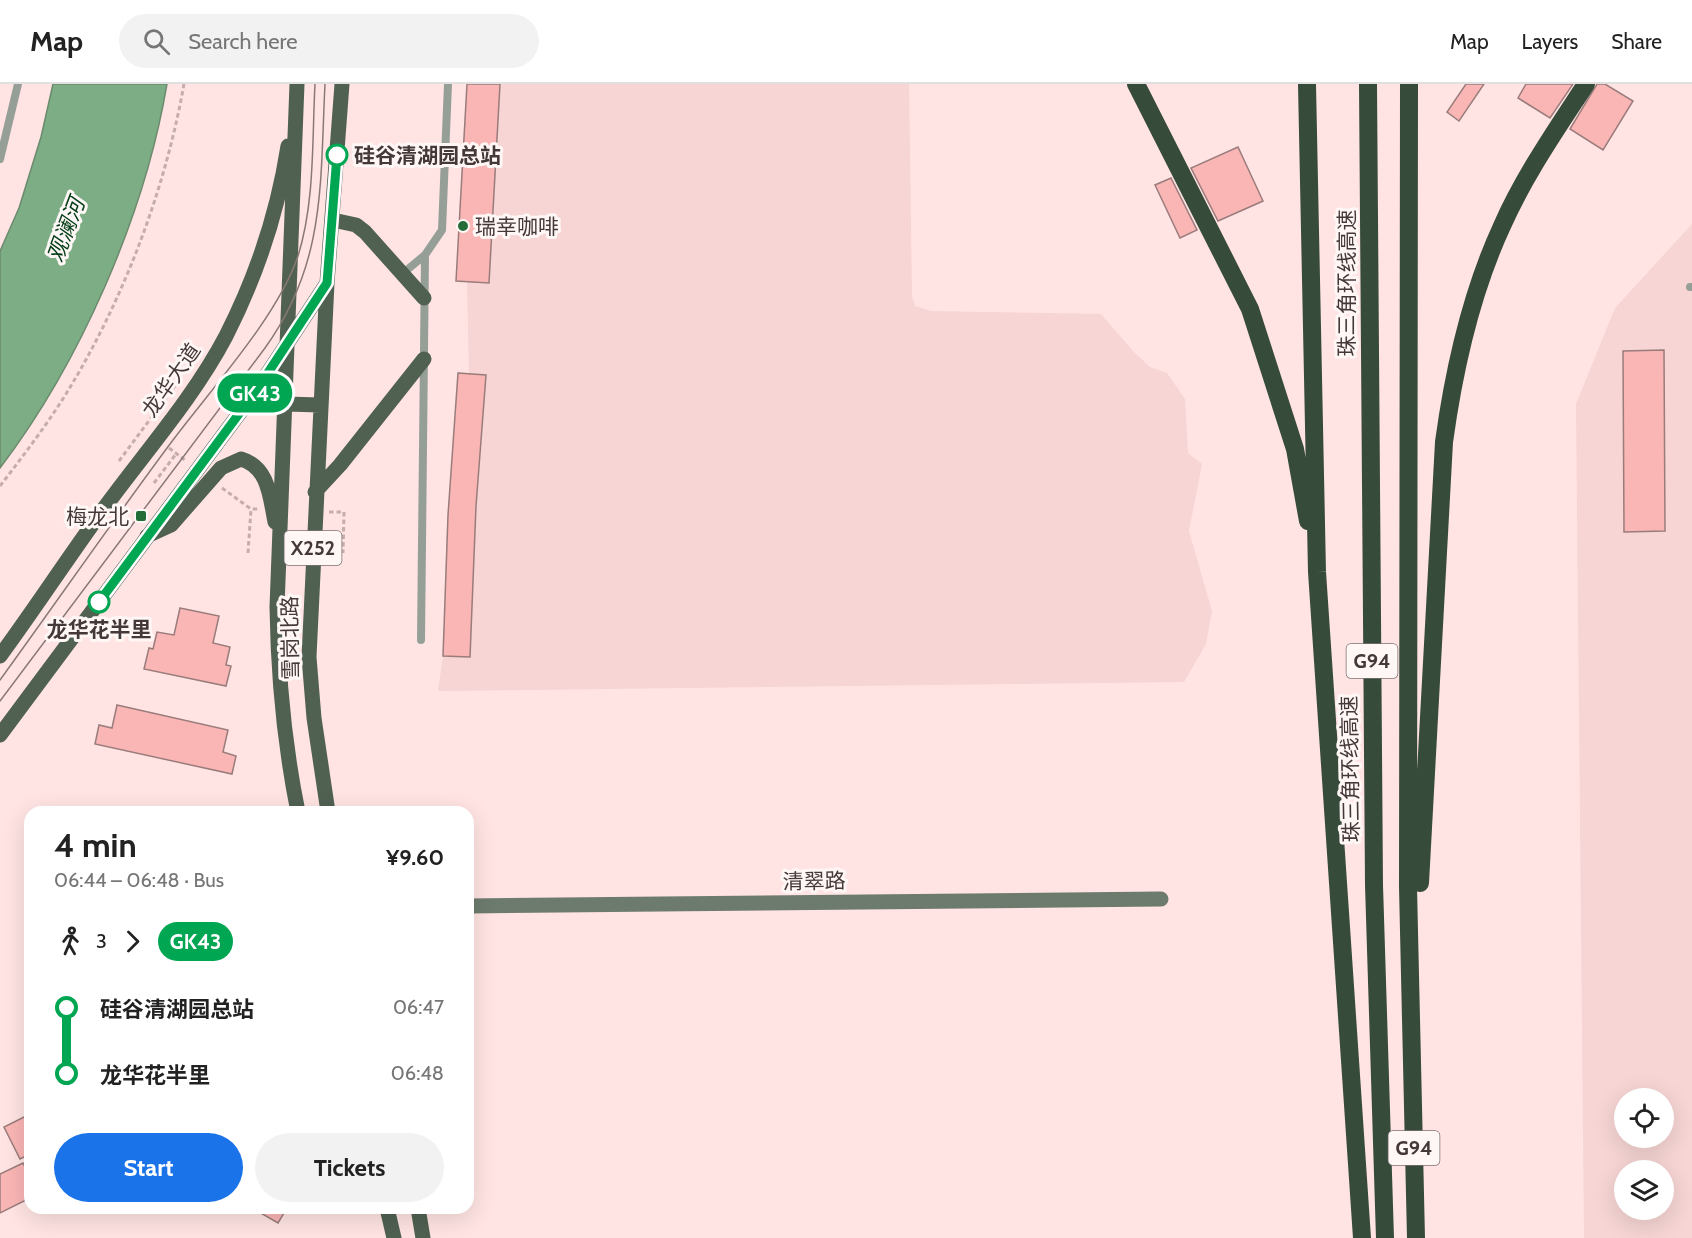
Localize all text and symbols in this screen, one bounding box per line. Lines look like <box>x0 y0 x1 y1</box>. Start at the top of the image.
search box <box>119 14 539 68</box>
text: Map <box>30 24 83 58</box>
icon: search <box>140 25 173 58</box>
text: Search here <box>188 28 297 55</box>
text: Map <box>1450 29 1489 54</box>
text: Layers <box>1522 29 1578 54</box>
text: Share <box>1611 29 1662 54</box>
place label: 硅谷清湖园总站 <box>354 143 501 168</box>
marker: 硅谷清湖园总站 <box>326 144 348 166</box>
water label: 观澜河 <box>42 191 92 266</box>
street label: 珠三角环线高速 <box>1334 210 1359 357</box>
place label: 瑞幸咖啡 <box>475 214 559 239</box>
marker: 瑞幸咖啡 <box>456 219 470 233</box>
street label: 龙华大道 <box>137 338 205 422</box>
line badge: GK43 <box>213 374 297 412</box>
text: GK43 <box>229 381 281 406</box>
place label: 梅龙北 <box>66 504 129 529</box>
marker: 梅龙北 <box>134 509 148 523</box>
road number: X252 <box>284 531 342 565</box>
marker: 龙华花半里 <box>88 591 110 613</box>
street label: 雪岗北路 <box>277 596 303 680</box>
place label: 龙华花半里 <box>47 617 152 642</box>
road number: G94 <box>1346 644 1398 678</box>
street label: 珠三角环线高速 <box>1336 695 1364 843</box>
text: 4 min <box>54 825 137 865</box>
text: ¥9.60 <box>386 844 444 871</box>
text: 06:44 – 06:48 · Bus <box>54 868 224 892</box>
street label: 清翠路 <box>782 868 846 894</box>
icon: walk <box>54 925 87 958</box>
icon: forward <box>116 925 149 958</box>
text: 3 <box>96 929 107 953</box>
text: GK43 <box>170 929 221 954</box>
text: 06:47 <box>393 995 444 1019</box>
text: 硅谷清湖园总站 <box>100 996 254 1023</box>
text: 06:48 <box>391 1061 444 1085</box>
text: 龙华花半里 <box>100 1062 210 1089</box>
map controls <box>1614 1088 1674 1220</box>
button: locate <box>1614 1088 1674 1148</box>
road number: G94 <box>1388 1131 1440 1165</box>
button: Start <box>54 1133 243 1202</box>
button: Tickets <box>255 1133 444 1202</box>
button: layers <box>1614 1160 1674 1220</box>

